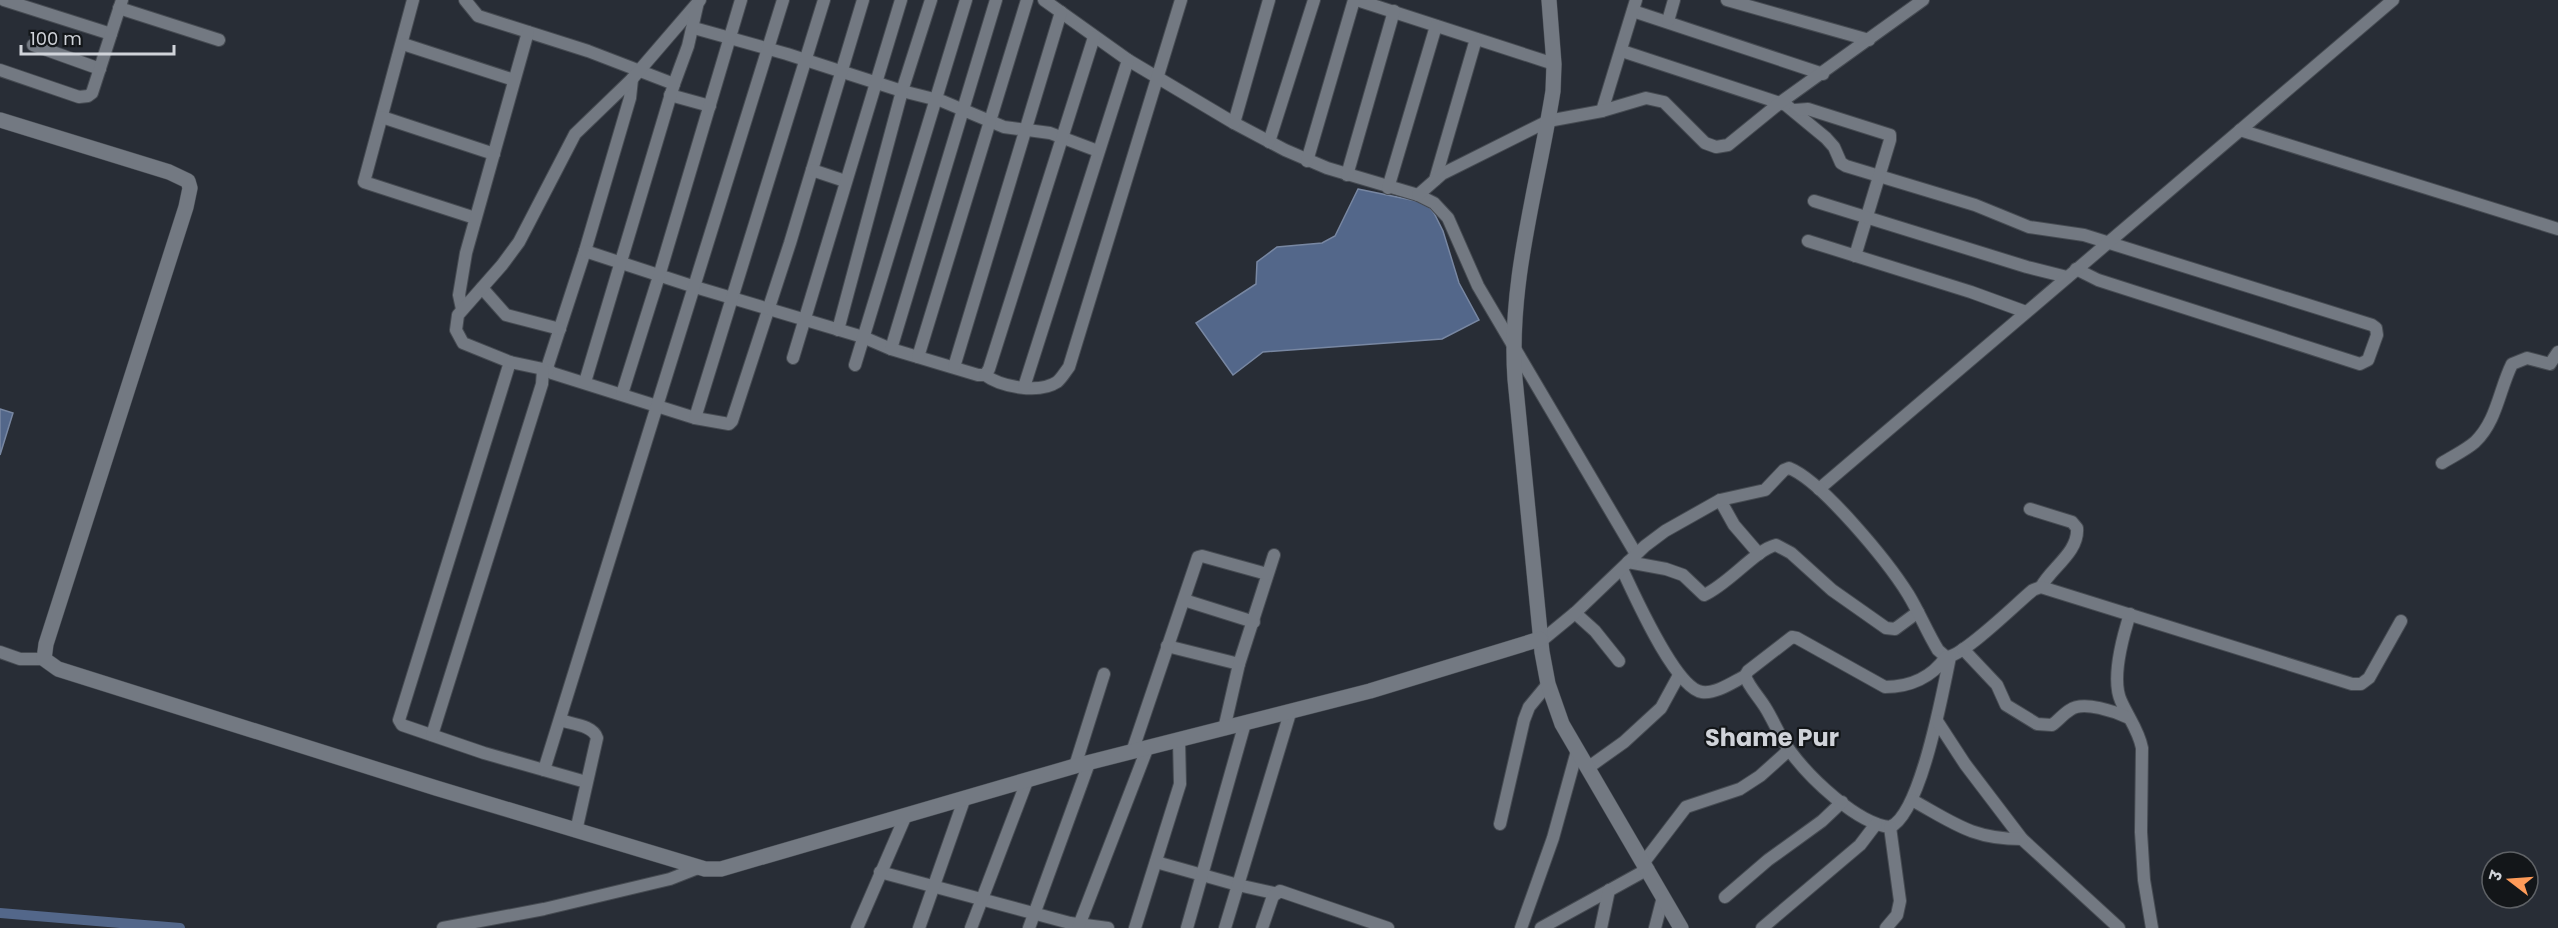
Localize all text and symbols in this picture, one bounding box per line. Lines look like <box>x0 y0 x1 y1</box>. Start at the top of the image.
scale bar <box>21 18 174 56</box>
text: 100 m <box>30 26 82 51</box>
district label: Shame Pur <box>1705 721 1839 754</box>
north arrow <box>2480 850 2540 910</box>
text: उ <box>2484 867 2509 884</box>

